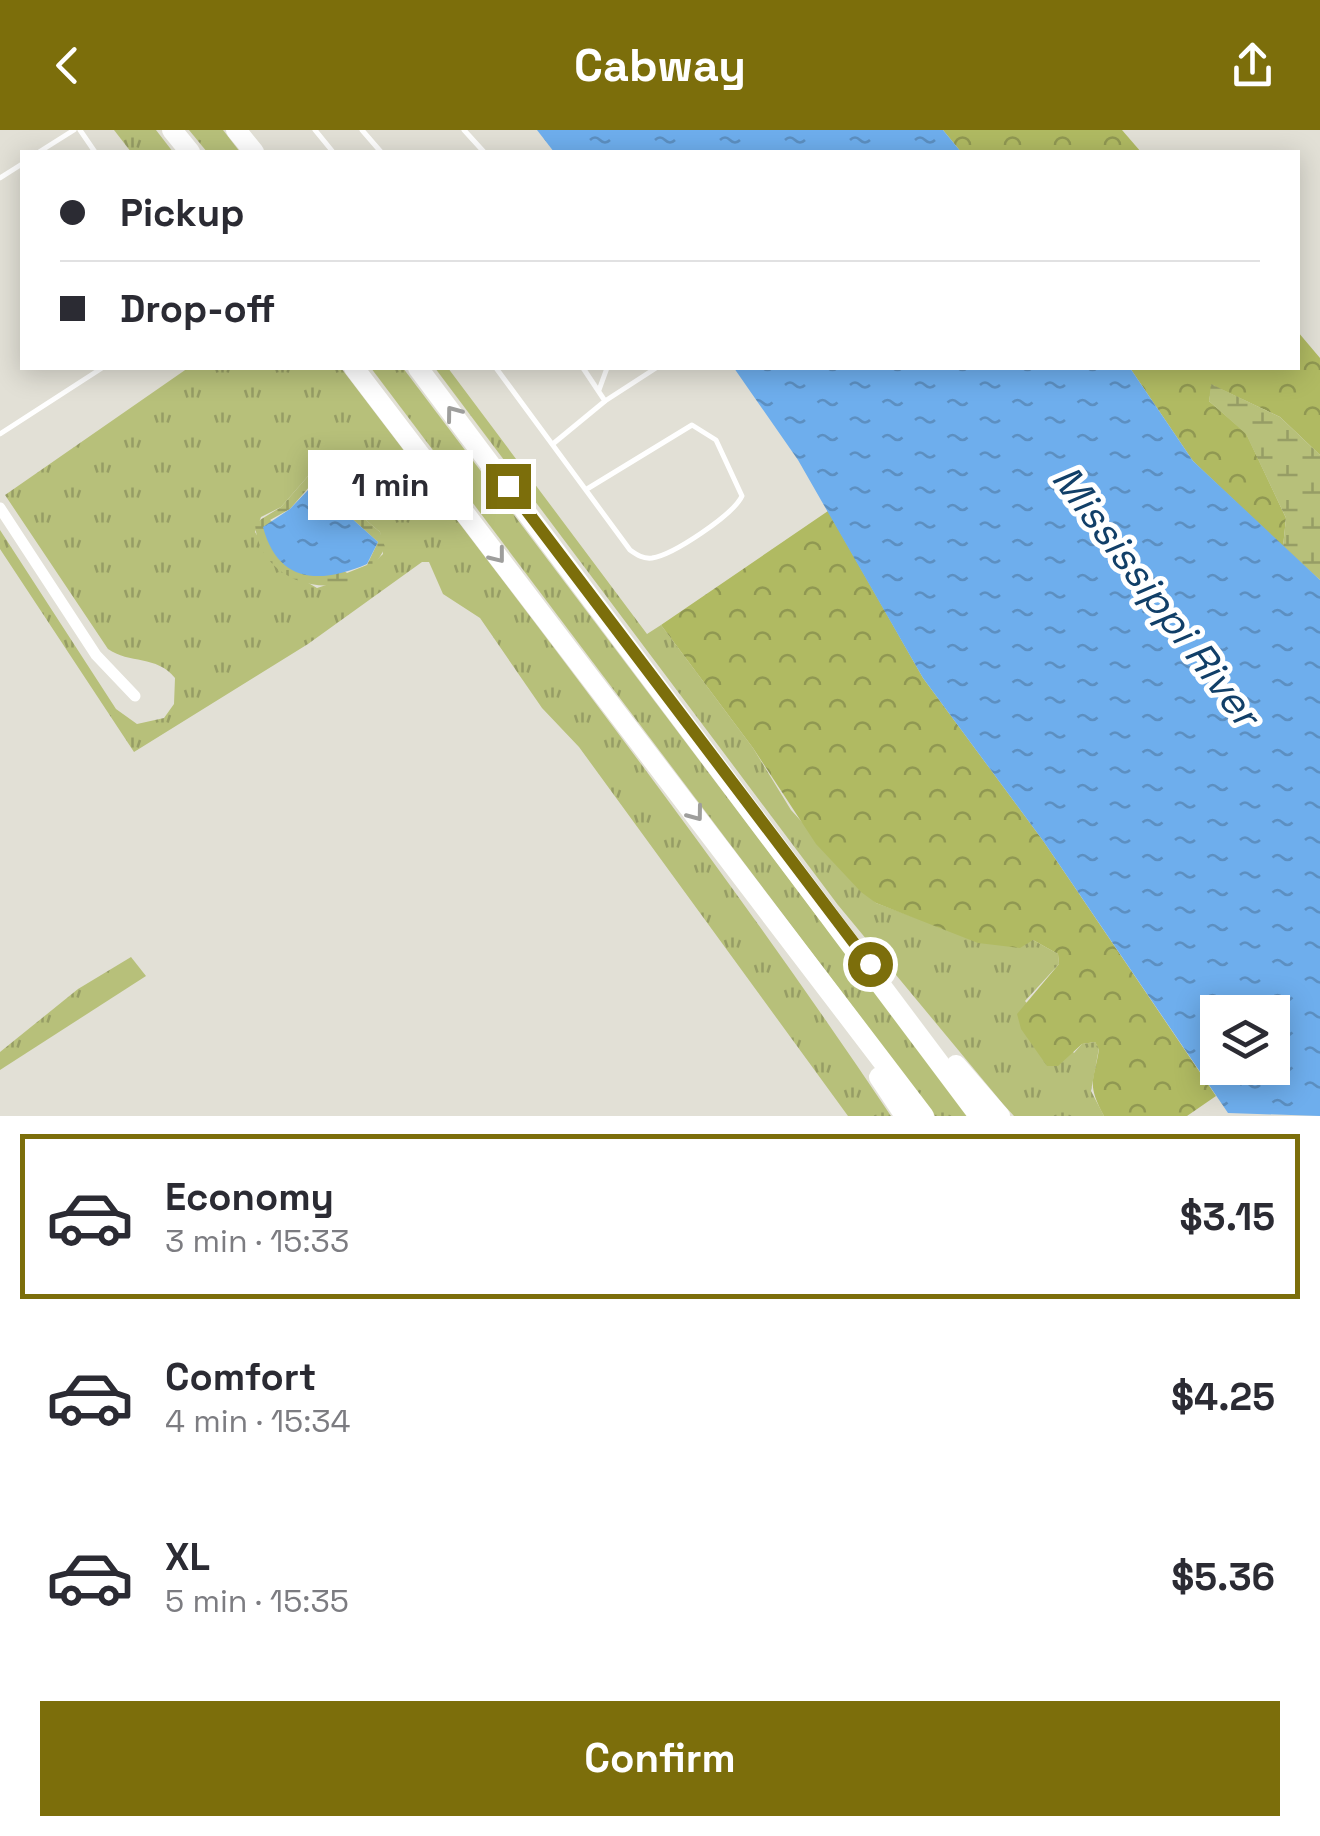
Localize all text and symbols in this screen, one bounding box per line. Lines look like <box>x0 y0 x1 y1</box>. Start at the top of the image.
text: Cabway <box>574 37 746 94</box>
icon: back <box>40 38 95 93</box>
icon: share <box>1225 38 1280 93</box>
text: Pickup <box>120 189 244 237</box>
text: Drop-off <box>120 285 275 333</box>
one-way arrow <box>447 406 464 424</box>
callout: 1 min <box>308 451 473 521</box>
water label: Mississippi River <box>1041 455 1273 740</box>
route end <box>486 464 531 509</box>
text: 1 min <box>351 465 430 505</box>
one-way arrow <box>486 545 504 563</box>
one-way arrow <box>684 803 701 821</box>
route start <box>848 942 893 987</box>
map controls <box>1200 995 1290 1085</box>
button: layers <box>1200 995 1290 1085</box>
icon: car <box>45 1172 135 1262</box>
text: Economy <box>165 1173 334 1221</box>
text: $3.15 <box>1180 1193 1275 1241</box>
text: 3 min · 15:33 <box>165 1221 349 1261</box>
icon: car <box>45 1352 135 1442</box>
text: Comfort <box>165 1353 316 1401</box>
text: $4.25 <box>1171 1373 1275 1421</box>
text: 4 min · 15:34 <box>165 1401 351 1441</box>
icon: car <box>45 1532 135 1622</box>
text: XL <box>165 1533 210 1581</box>
text: $5.36 <box>1171 1553 1275 1601</box>
text: 5 min · 15:35 <box>165 1581 349 1621</box>
button: Confirm <box>40 1701 1280 1816</box>

